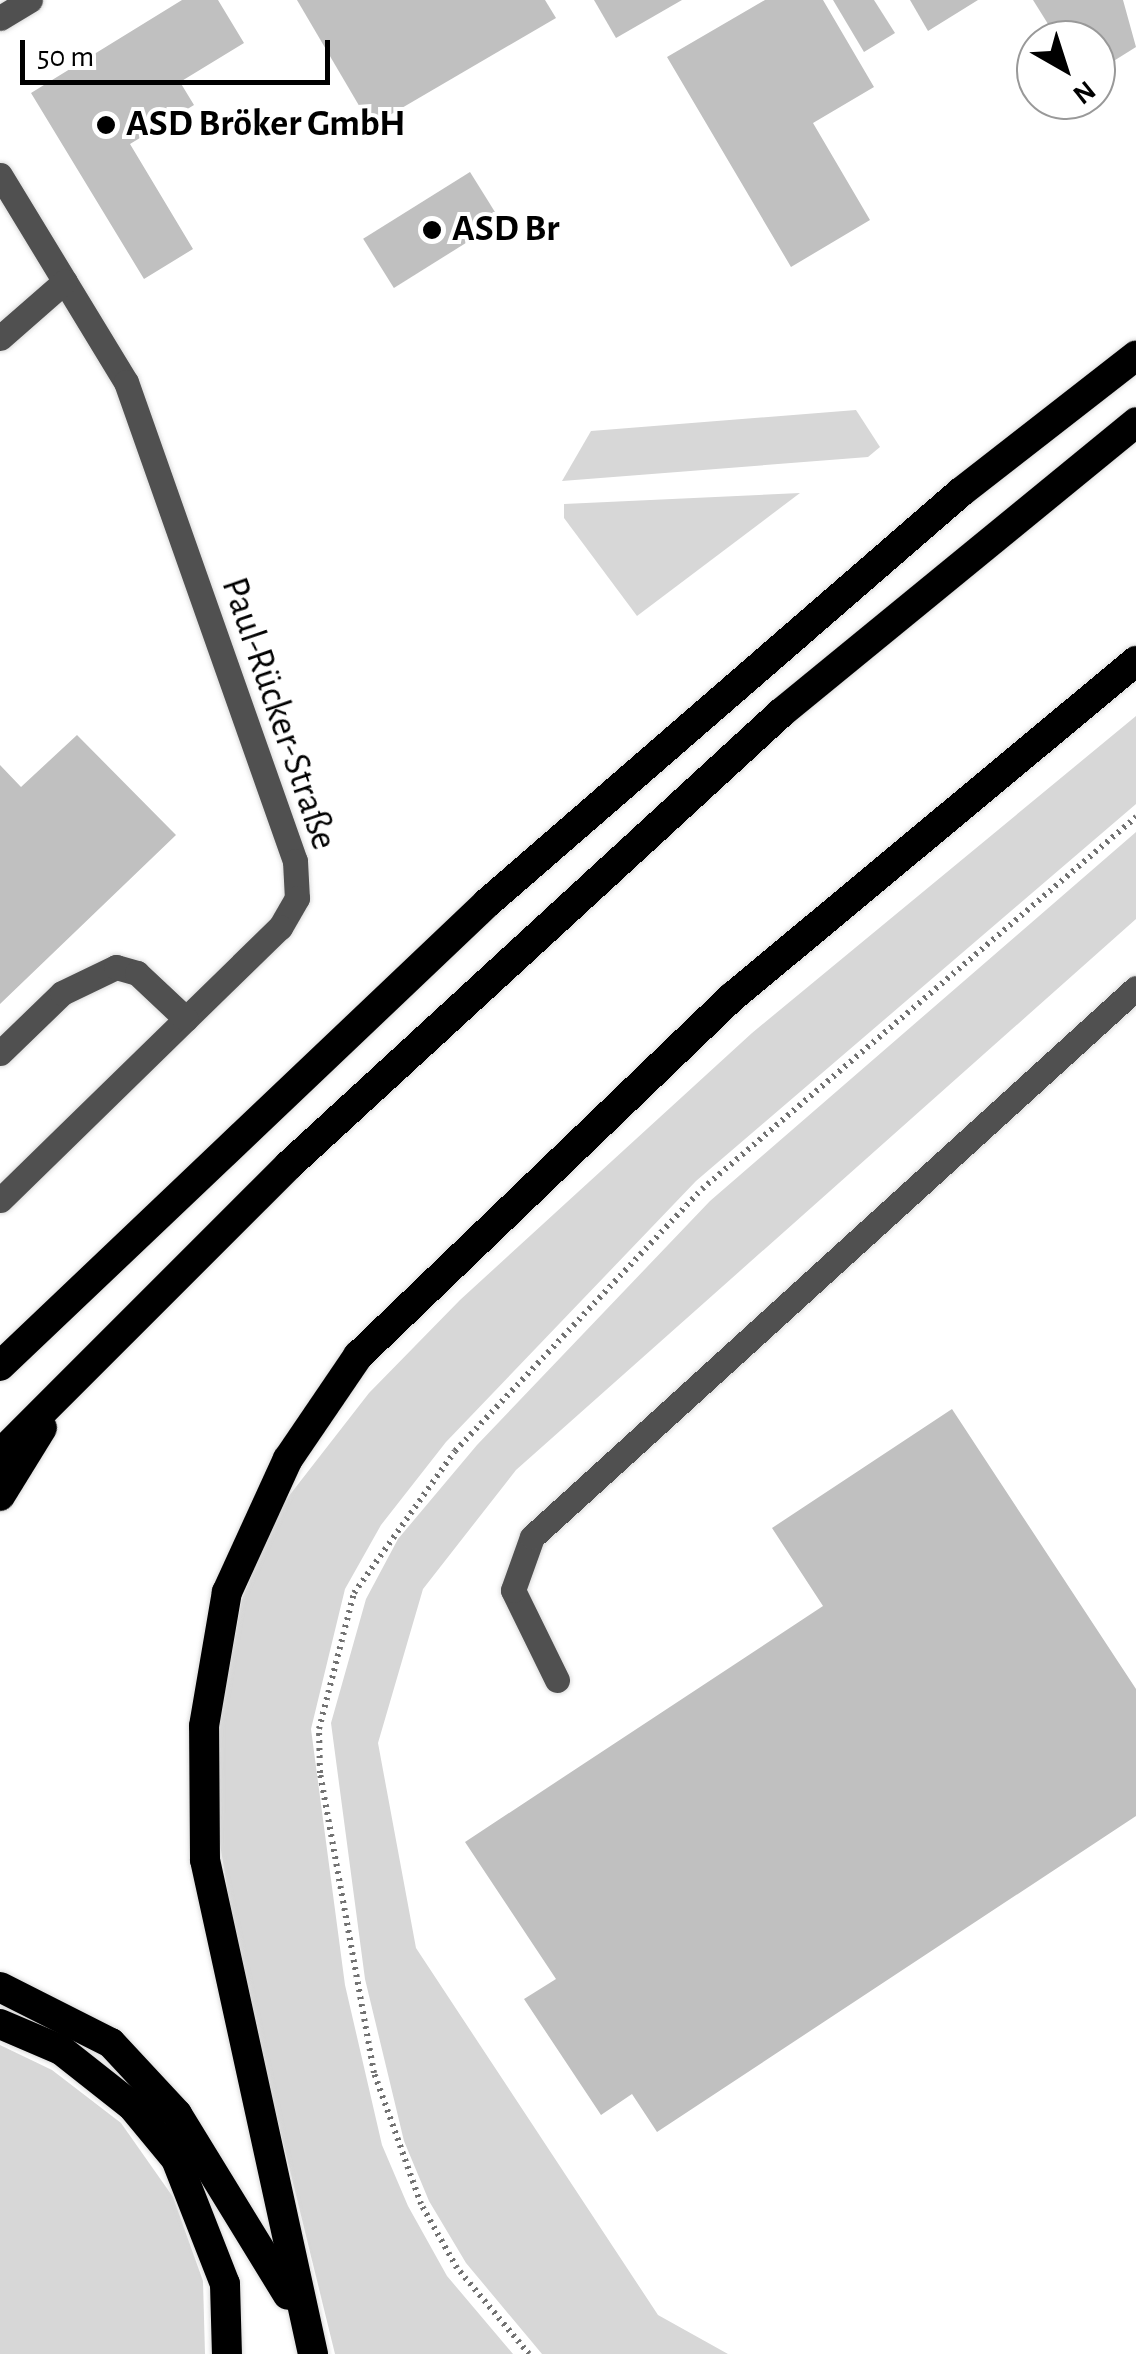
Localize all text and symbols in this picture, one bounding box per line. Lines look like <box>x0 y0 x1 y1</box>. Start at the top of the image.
scale bar <box>25 20 335 82</box>
north arrow <box>1016 20 1116 120</box>
text: 50 m <box>37 42 94 72</box>
text: N <box>1067 75 1100 109</box>
place label: ASD Bröker GmbH <box>126 102 405 148</box>
marker: ASD Bröker GmbH <box>95 114 117 136</box>
place label: ASD Br <box>452 207 559 253</box>
marker: ASD Br <box>421 219 443 241</box>
street label: Paul-Rücker-Straße <box>210 572 346 856</box>

